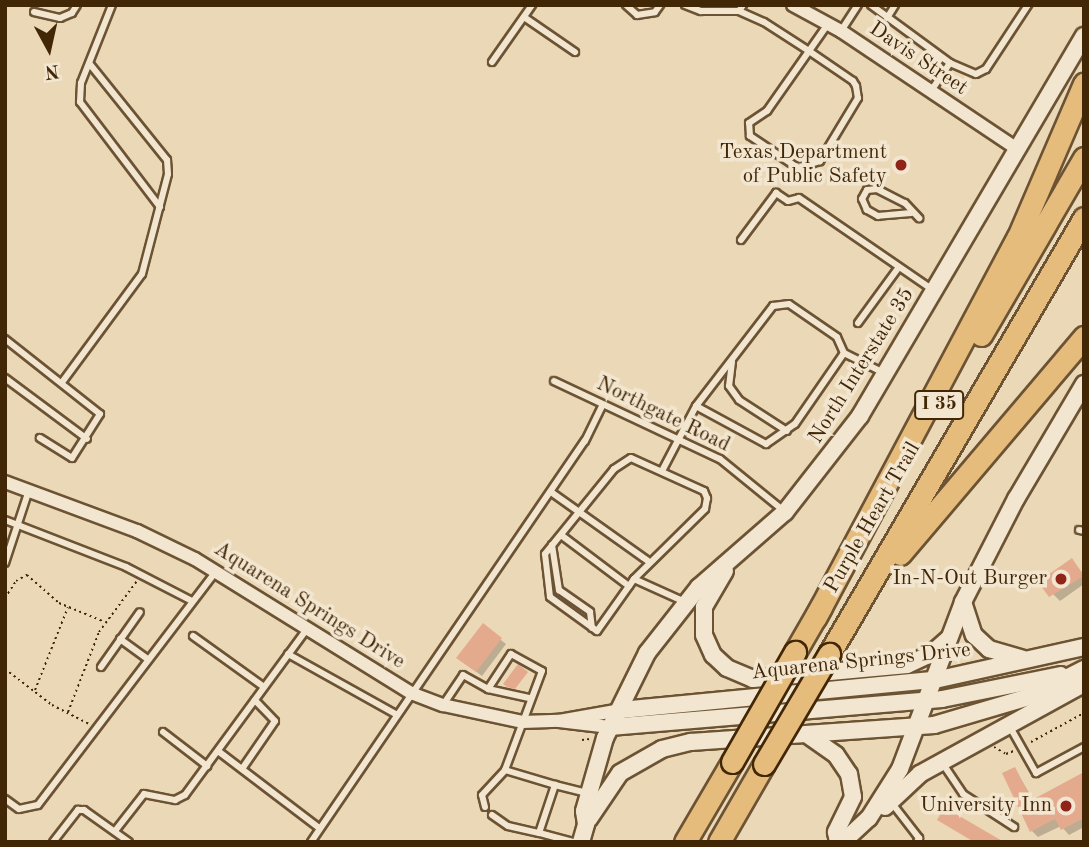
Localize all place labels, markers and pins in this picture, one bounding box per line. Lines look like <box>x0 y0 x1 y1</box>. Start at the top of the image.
place label: Texas Department of Public Safety <box>719 140 887 190</box>
marker: Texas Department of Public Safety <box>893 157 909 173</box>
place label: In-N-Out Burger <box>893 566 1047 592</box>
marker: In-N-Out Burger <box>1053 571 1069 587</box>
place label: University Inn <box>920 793 1052 819</box>
marker: University Inn <box>1058 798 1074 814</box>

